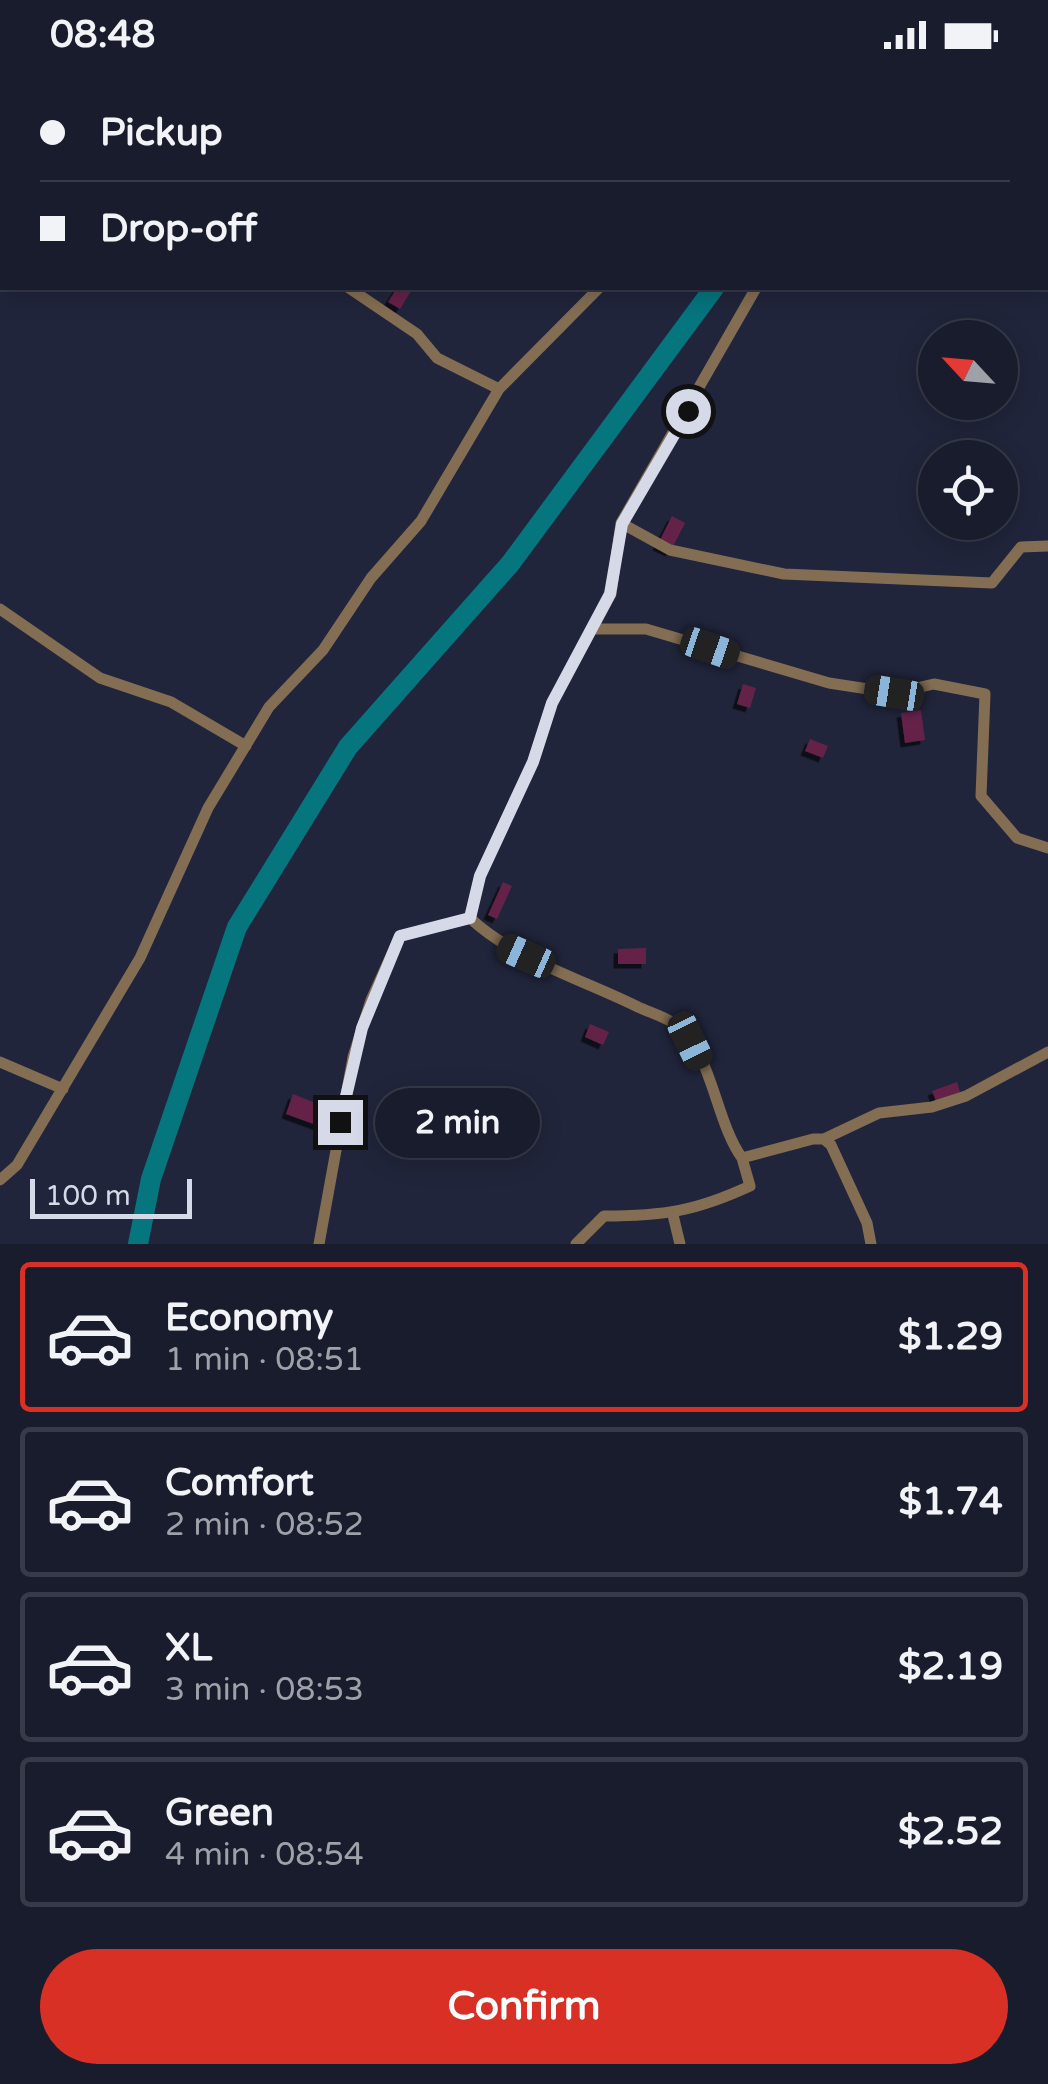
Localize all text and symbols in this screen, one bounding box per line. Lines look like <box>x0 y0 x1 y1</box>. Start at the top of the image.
text: 08:48 <box>50 12 155 58</box>
text: Pickup <box>100 110 223 156</box>
text: Drop-off <box>100 206 257 252</box>
north arrow <box>918 320 1018 420</box>
map controls <box>918 320 1018 540</box>
route start <box>666 389 711 434</box>
button: locate <box>918 440 1018 540</box>
car <box>677 624 743 672</box>
car <box>862 673 926 713</box>
car <box>492 930 560 982</box>
car <box>663 1007 717 1075</box>
callout: 2 min <box>375 1087 540 1157</box>
route end <box>318 1100 363 1145</box>
text: 2 min <box>415 1104 500 1142</box>
scale bar <box>30 1174 192 1218</box>
text: 100 m <box>45 1179 131 1213</box>
icon: car <box>45 1292 135 1382</box>
text: Economy <box>165 1295 333 1341</box>
text: $1.29 <box>898 1314 1003 1360</box>
text: 1 min · 08:51 <box>165 1341 364 1379</box>
icon: car <box>45 1457 135 1547</box>
text: Comfort <box>165 1460 314 1506</box>
text: $1.74 <box>898 1479 1003 1525</box>
text: 2 min · 08:52 <box>165 1506 364 1544</box>
icon: car <box>45 1622 135 1712</box>
text: XL <box>165 1625 212 1671</box>
text: $2.19 <box>898 1644 1003 1690</box>
text: 3 min · 08:53 <box>165 1671 364 1709</box>
icon: car <box>45 1787 135 1877</box>
text: Green <box>165 1790 274 1836</box>
text: $2.52 <box>898 1809 1003 1855</box>
text: 4 min · 08:54 <box>165 1836 364 1874</box>
button: Confirm <box>40 1949 1008 2064</box>

